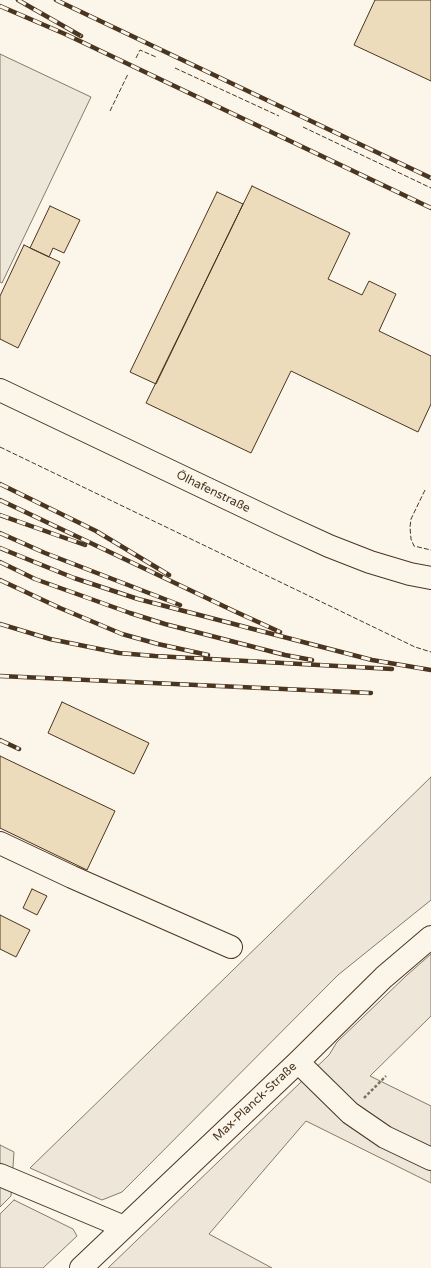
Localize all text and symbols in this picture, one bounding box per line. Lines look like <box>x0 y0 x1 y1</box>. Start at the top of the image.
street label: Ölhafenstraße <box>174 468 252 516</box>
street label: Max-Planck-Straße <box>210 1059 300 1145</box>

